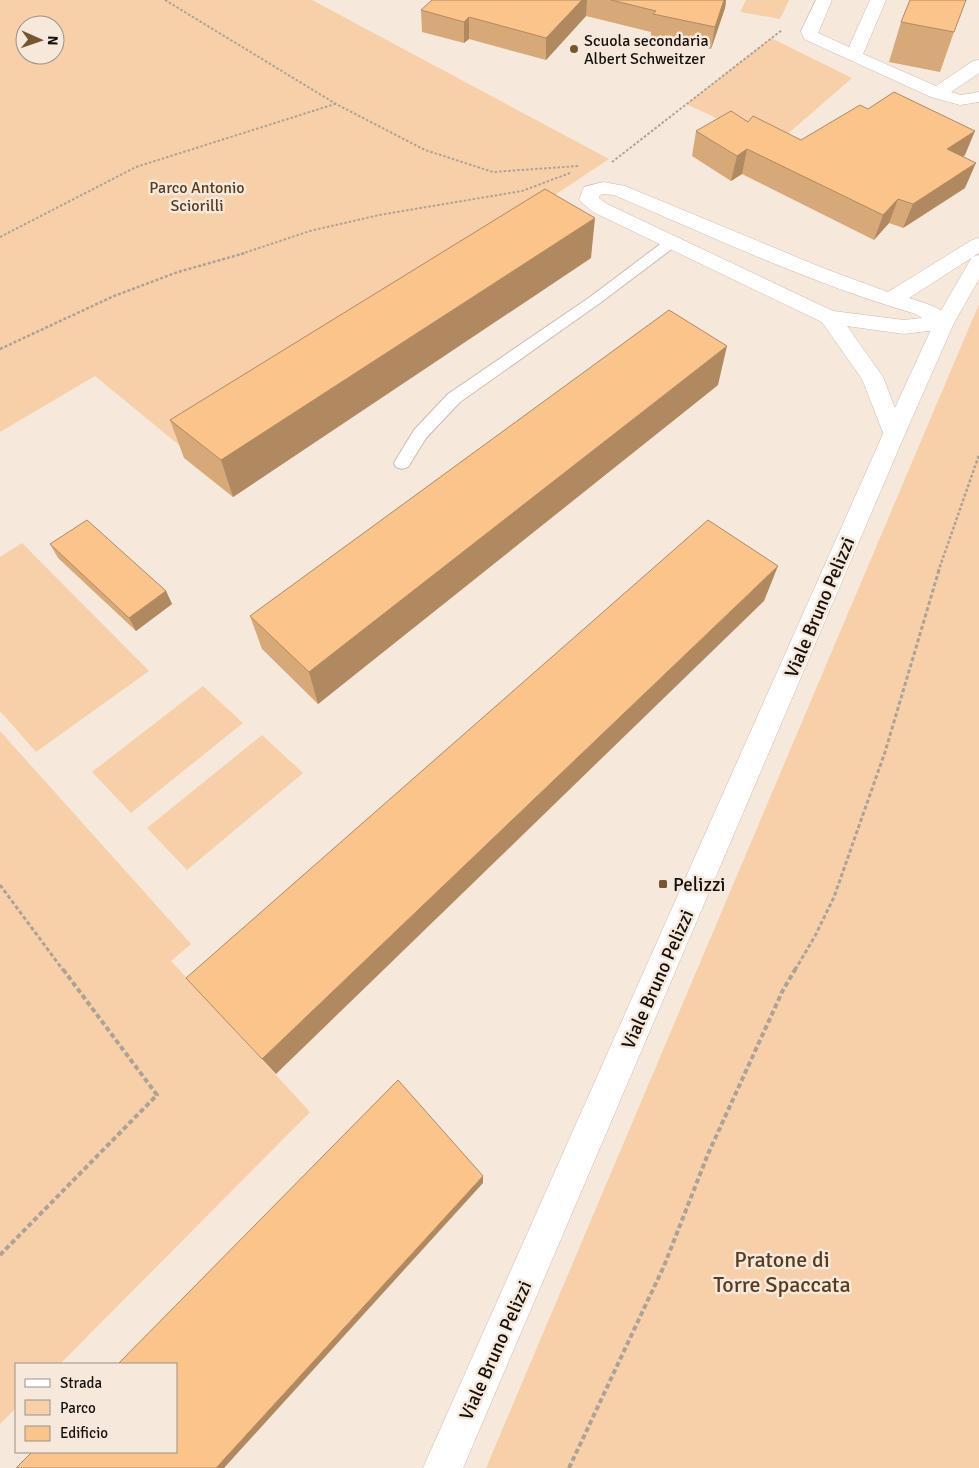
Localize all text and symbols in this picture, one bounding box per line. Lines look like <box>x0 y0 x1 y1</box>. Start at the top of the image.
north arrow <box>15 15 65 65</box>
place label: Scuola secondaria Albert Schweitzer <box>584 31 709 69</box>
text: N <box>44 35 61 46</box>
marker: Scuola secondaria Albert Schweitzer <box>568 43 580 55</box>
park label: Parco Antonio Sciorilli <box>149 178 245 216</box>
street label: Viale Bruno Pelizzi <box>780 534 860 681</box>
place label: Pelizzi <box>673 873 726 897</box>
marker: Pelizzi <box>657 878 669 890</box>
street label: Viale Bruno Pelizzi <box>616 906 699 1053</box>
park label: Pratone di Torre Spaccata <box>713 1246 851 1298</box>
street label: Viale Bruno Pelizzi <box>454 1277 537 1424</box>
legend <box>15 1363 178 1453</box>
text: Strada <box>60 1374 102 1392</box>
text: Parco <box>60 1399 96 1417</box>
text: Edificio <box>60 1424 108 1442</box>

